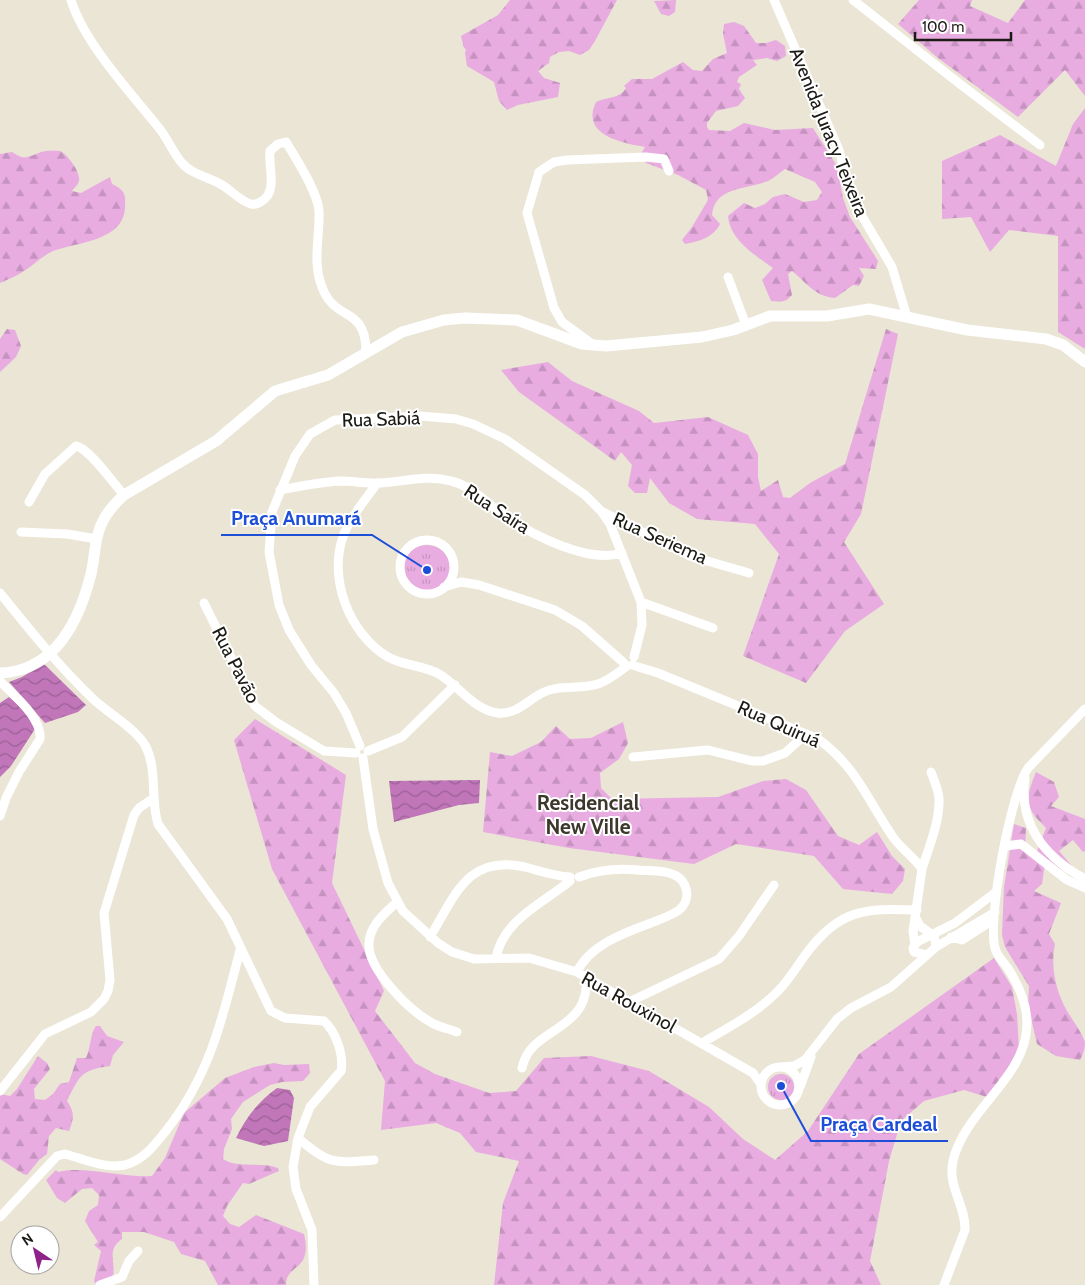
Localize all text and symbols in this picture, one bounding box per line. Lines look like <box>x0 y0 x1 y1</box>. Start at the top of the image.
scale bar <box>915 10 1011 42</box>
text: 100 m <box>922 18 964 36</box>
street label: Avenida Juracy Teixeira <box>785 44 873 220</box>
street label: Rua Sabiá <box>341 406 421 432</box>
street label: Rua Saíra <box>460 479 534 539</box>
callout: Praça Anumará <box>221 500 372 535</box>
text: Praça Anumará <box>231 506 361 530</box>
street label: Rua Seriema <box>609 507 711 569</box>
street label: Rua Pavão <box>207 623 265 707</box>
street label: Rua Quiruá <box>734 696 824 752</box>
district label: Residencial New Ville <box>537 790 640 839</box>
street label: Rua Rouxinol <box>578 967 681 1038</box>
callout: Praça Cardeal <box>811 1106 948 1141</box>
text: Praça Cardeal <box>820 1112 938 1136</box>
north arrow <box>10 1225 60 1275</box>
text: N <box>18 1229 37 1250</box>

